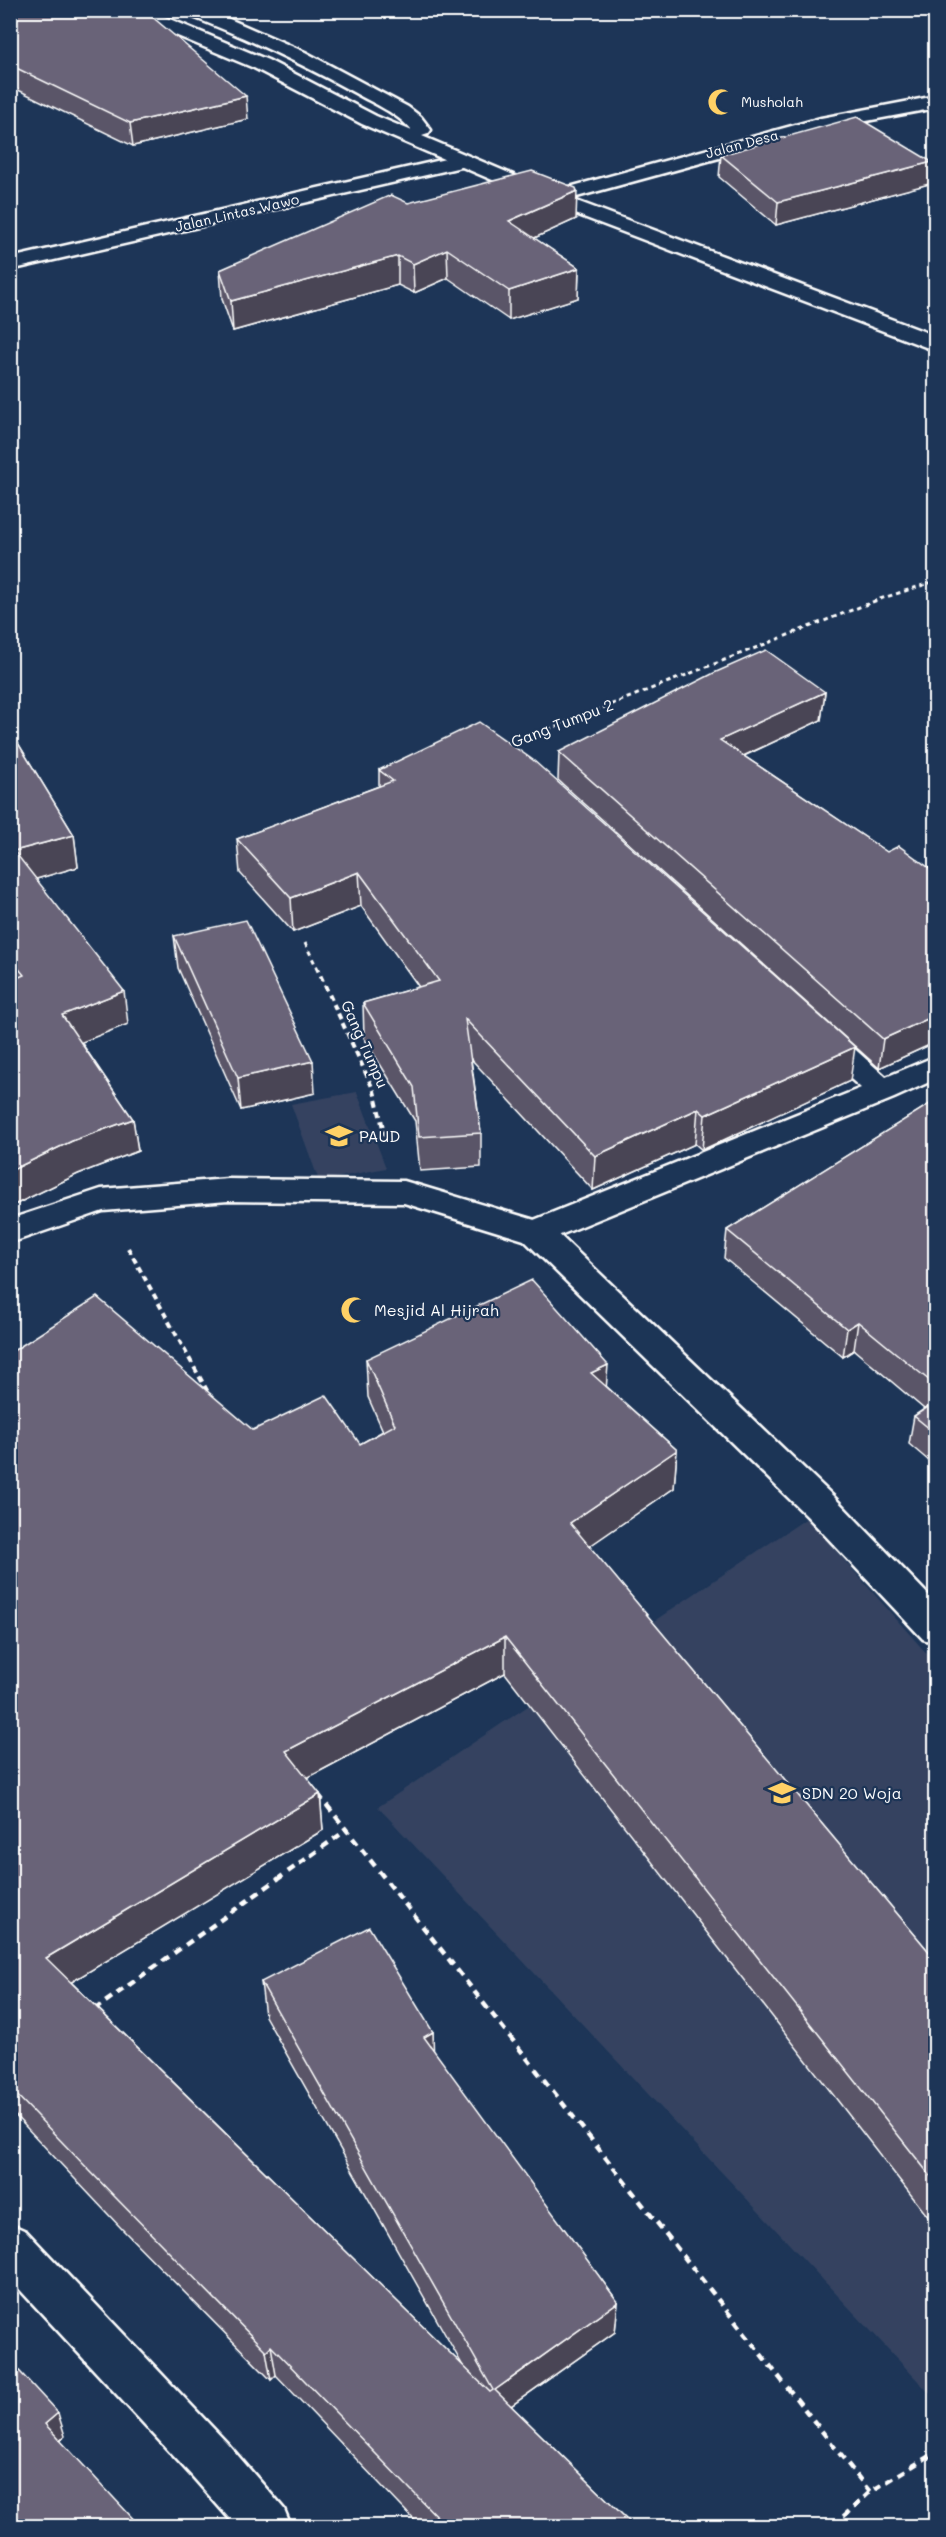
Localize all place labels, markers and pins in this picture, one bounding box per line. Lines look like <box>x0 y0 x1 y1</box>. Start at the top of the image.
mosque icon: Musholah <box>706 87 736 117</box>
place label: Musholah <box>741 92 803 111</box>
school or university icon: PAUD <box>324 1121 354 1151</box>
place label: PAUD <box>359 1125 400 1146</box>
mosque icon: Mesjid Al Hijrah <box>339 1295 369 1325</box>
place label: Mesjid Al Hijrah <box>374 1299 499 1320</box>
school or university icon: SDN 20 Woja <box>767 1778 797 1808</box>
place label: SDN 20 Woja <box>802 1782 902 1803</box>

